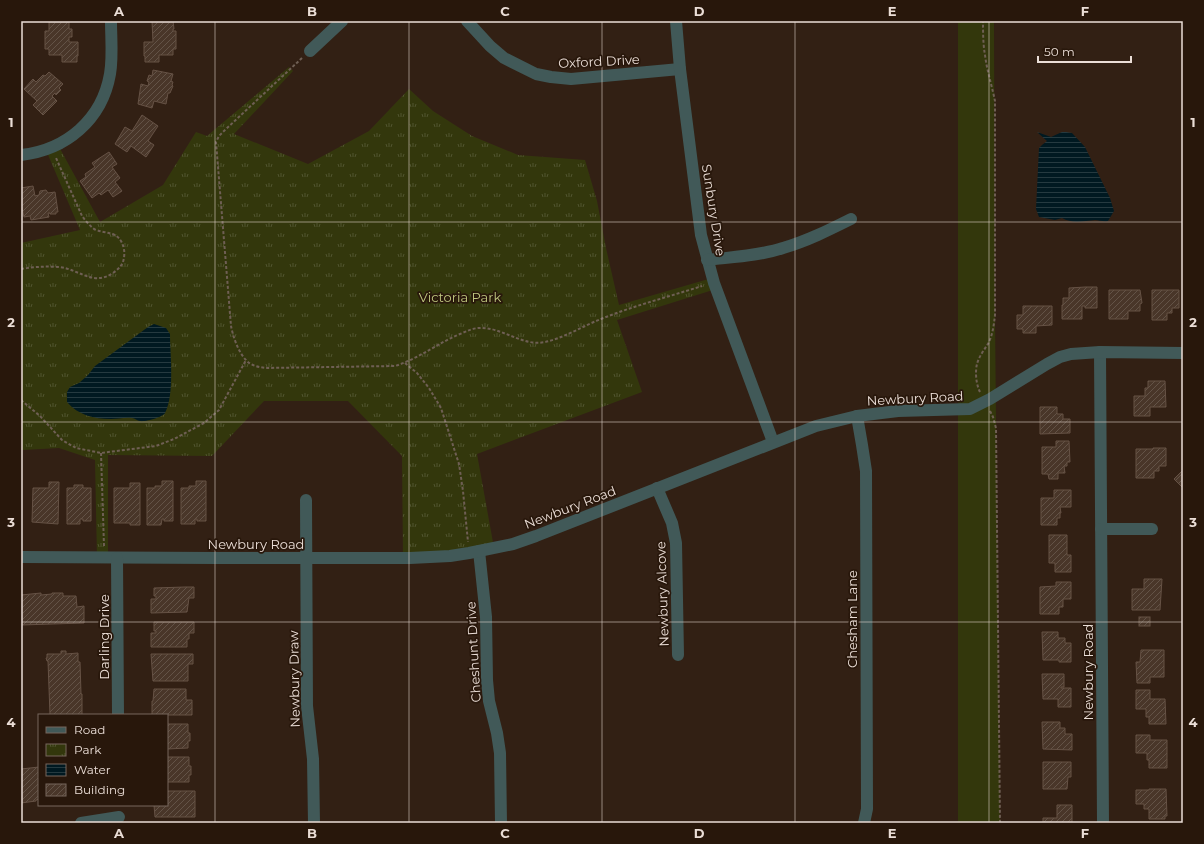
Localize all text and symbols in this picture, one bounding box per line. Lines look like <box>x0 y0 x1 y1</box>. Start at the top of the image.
text: A <box>113 3 125 19</box>
text: B <box>307 3 317 19</box>
text: C <box>500 3 510 19</box>
text: D <box>694 3 705 19</box>
text: E <box>888 3 897 19</box>
text: F <box>1081 3 1089 19</box>
scale bar <box>1038 38 1131 64</box>
text: 50 m <box>1044 44 1075 59</box>
street label: Oxford Drive <box>558 51 640 71</box>
text: 1 <box>8 114 14 130</box>
text: 1 <box>1190 114 1196 130</box>
street label: Sunbury Drive <box>699 163 729 257</box>
park label: Victoria Park <box>419 289 501 305</box>
text: 2 <box>7 314 15 330</box>
text: 2 <box>1189 314 1197 330</box>
street label: Newbury Road <box>866 387 964 409</box>
street label: Newbury Road <box>522 482 618 532</box>
text: 3 <box>6 514 15 530</box>
text: 3 <box>1188 514 1197 530</box>
street label: Newbury Road <box>208 536 304 552</box>
street label: Newbury Alcove <box>652 541 672 647</box>
street label: Chesham Lane <box>844 570 860 668</box>
street label: Darling Drive <box>96 594 112 680</box>
street label: Cheshunt Drive <box>462 601 484 703</box>
street label: Newbury Road <box>1080 624 1096 720</box>
street label: Newbury Draw <box>285 630 303 728</box>
text: 4 <box>7 714 16 730</box>
legend <box>38 714 168 806</box>
text: 4 <box>1189 714 1198 730</box>
text: Road <box>74 722 105 737</box>
text: Park <box>74 742 102 757</box>
text: Water <box>74 762 111 777</box>
text: Building <box>74 782 125 797</box>
text: A <box>113 825 125 841</box>
text: B <box>307 825 317 841</box>
text: C <box>500 825 510 841</box>
text: D <box>694 825 705 841</box>
text: E <box>888 825 897 841</box>
text: F <box>1081 825 1089 841</box>

